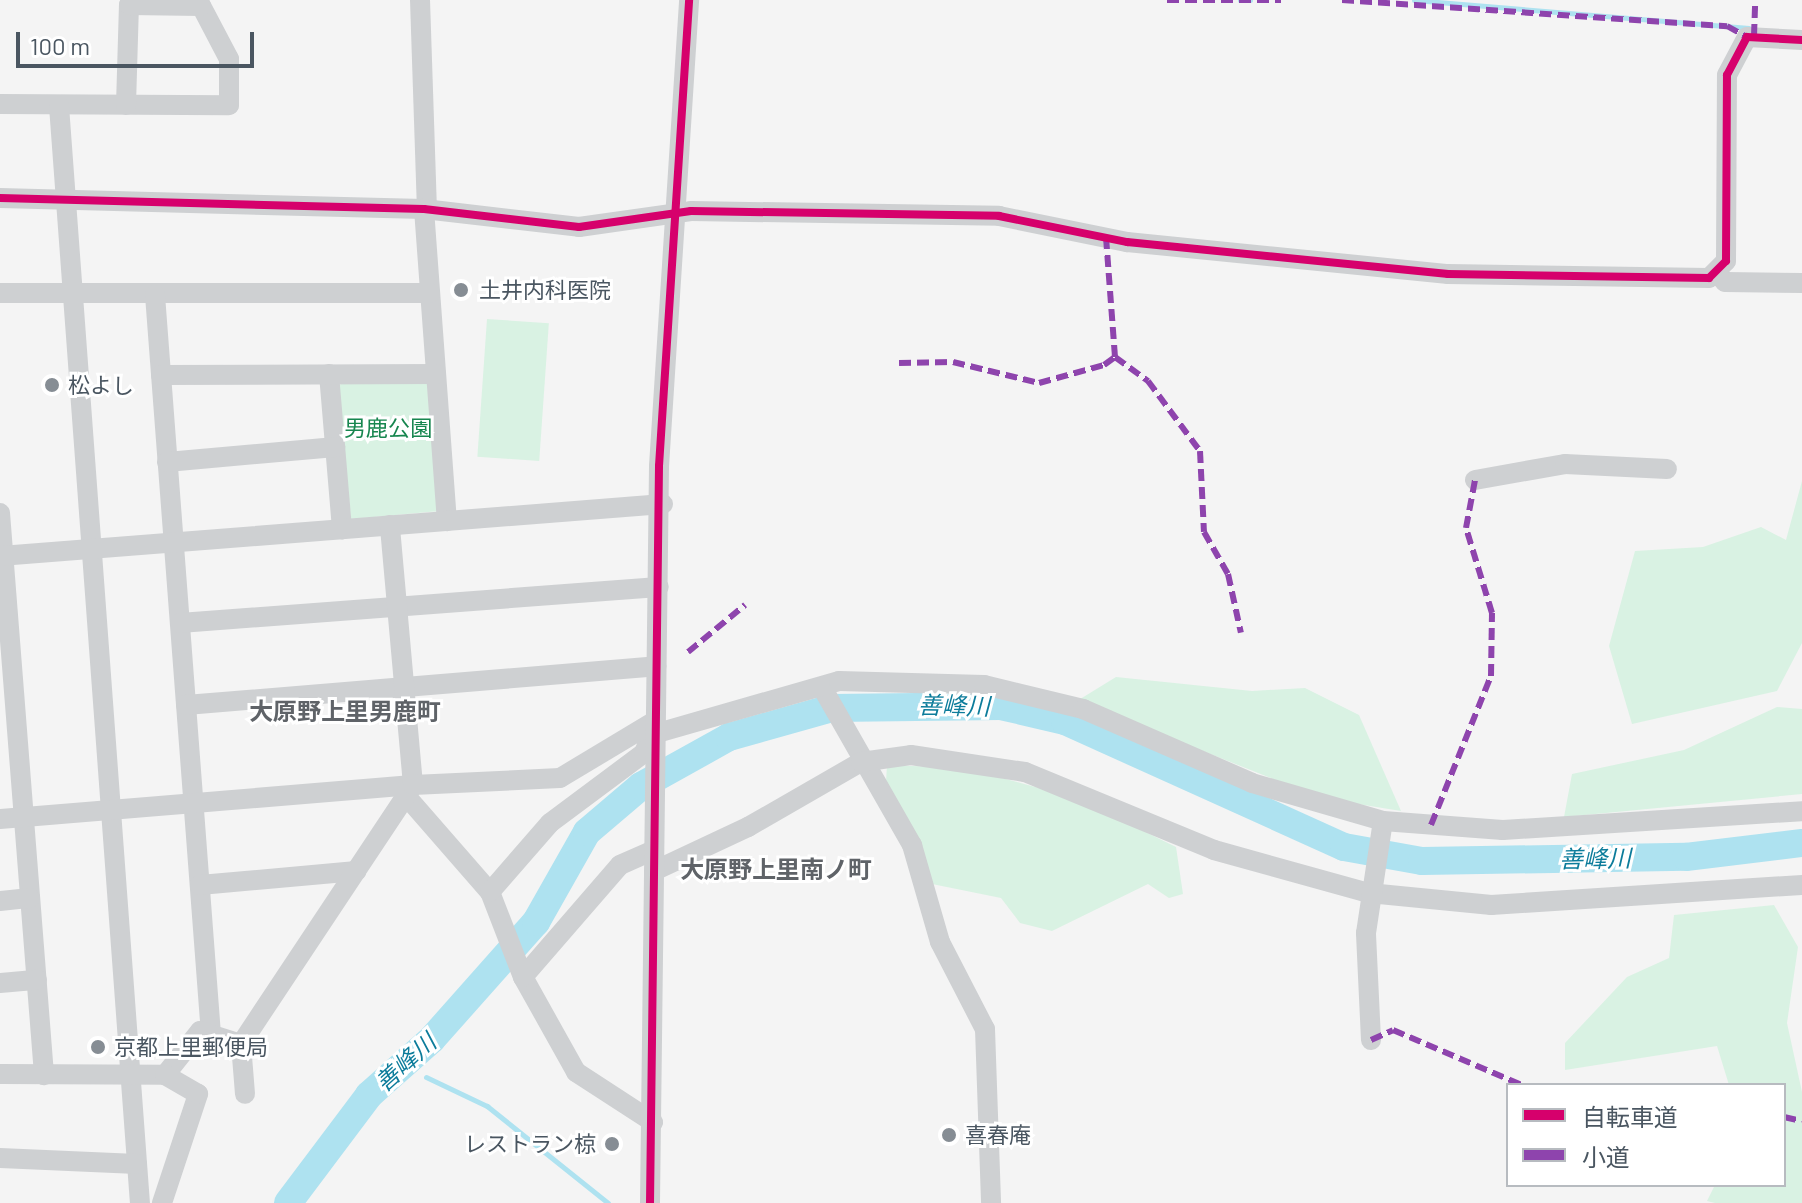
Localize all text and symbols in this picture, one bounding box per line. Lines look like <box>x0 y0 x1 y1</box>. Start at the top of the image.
scale bar <box>20 16 258 66</box>
text: 100 m <box>30 31 90 60</box>
place label: 土井内科医院 <box>479 277 611 303</box>
marker: 土井内科医院 <box>450 279 472 301</box>
place label: 松よし <box>68 372 134 398</box>
marker: 松よし <box>43 376 61 394</box>
park label: 男鹿公園 <box>344 415 432 441</box>
water label: 善峰川 <box>918 690 990 720</box>
district label: 大原野上里男鹿町 <box>249 697 441 725</box>
water label: 善峰川 <box>1559 843 1631 873</box>
district label: 大原野上里南ノ町 <box>680 855 872 883</box>
water label: 善峰川 <box>369 1027 441 1097</box>
place label: 京都上里郵便局 <box>114 1034 268 1060</box>
marker: 京都上里郵便局 <box>89 1038 107 1056</box>
legend <box>1506 1083 1786 1187</box>
text: 自転車道 <box>1582 1102 1678 1131</box>
place label: 喜春庵 <box>965 1122 1031 1148</box>
marker: 喜春庵 <box>940 1126 958 1144</box>
place label: レストラン椋 <box>464 1131 596 1157</box>
marker: レストラン椋 <box>603 1135 621 1153</box>
text: 小道 <box>1582 1142 1630 1171</box>

